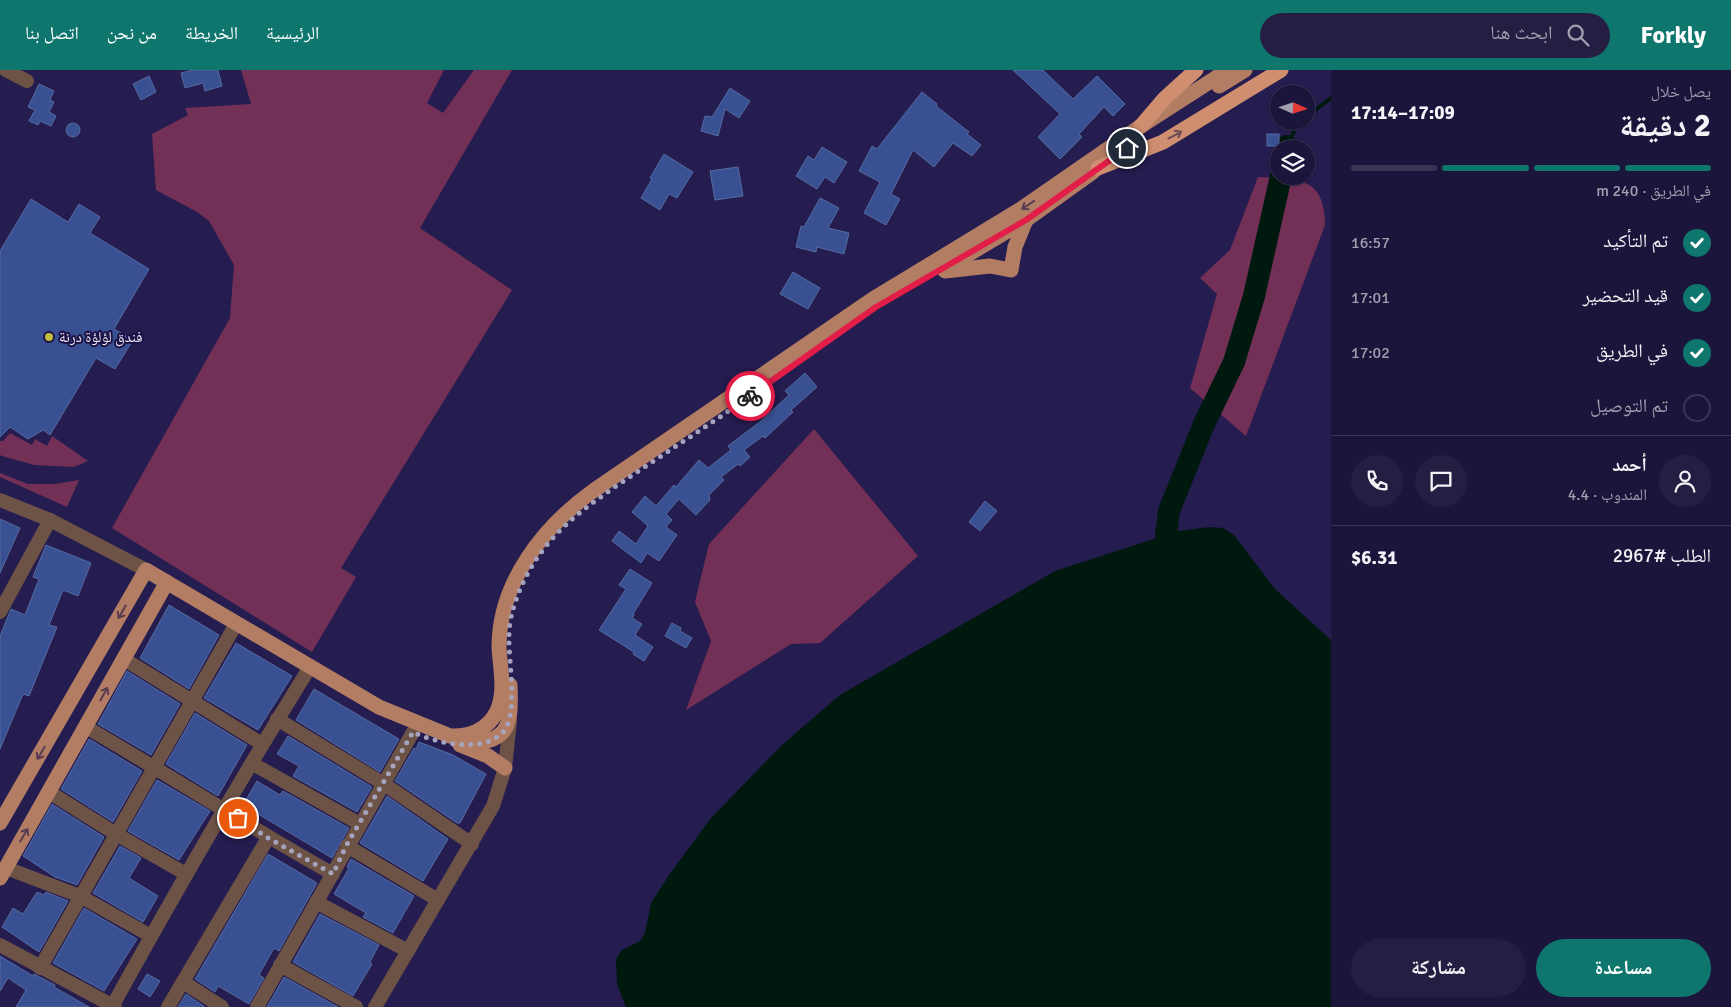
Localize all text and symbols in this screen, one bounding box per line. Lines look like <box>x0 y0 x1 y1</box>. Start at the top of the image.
search box <box>1260 13 1610 58</box>
text: Forkly <box>1640 20 1706 50</box>
text: ابحث هنا <box>1490 21 1552 45</box>
icon: search <box>1564 21 1592 49</box>
text: اتصل بنا <box>25 22 79 44</box>
text: من نحن <box>107 22 157 44</box>
text: الخريطة <box>185 22 238 44</box>
text: الرئيسية <box>266 22 319 44</box>
text: يصل خلال <box>1651 82 1711 102</box>
north arrow <box>1270 85 1315 130</box>
map controls <box>1270 85 1315 185</box>
text: 17:09–17:14 <box>1351 101 1455 125</box>
text: 2 دقيقة <box>1619 106 1711 145</box>
pin <box>1106 127 1148 169</box>
one-way arrow <box>1167 130 1182 140</box>
icon: home <box>1113 134 1141 162</box>
button: layers <box>1270 140 1315 185</box>
text: في الطريق · 240 m <box>1596 181 1711 201</box>
one-way arrow <box>1021 200 1035 210</box>
text: تم التأكيد <box>1603 229 1668 253</box>
icon: check <box>1683 229 1711 257</box>
text: 16:57 <box>1351 233 1390 253</box>
text: قيد التحضير <box>1583 284 1668 308</box>
icon: check <box>1683 284 1711 312</box>
text: 17:01 <box>1351 288 1390 308</box>
place label: فندق لؤلؤة درنة <box>59 328 143 347</box>
marker: فندق لؤلؤة درنة <box>43 331 55 343</box>
text: في الطريق <box>1596 339 1668 363</box>
icon: check <box>1683 339 1711 367</box>
text: 17:02 <box>1351 343 1390 363</box>
courier <box>725 371 775 421</box>
icon: bike <box>736 382 764 410</box>
text: تم التوصيل <box>1590 394 1668 418</box>
text: أحمد <box>1612 453 1647 477</box>
button: phone <box>1351 455 1403 507</box>
button: chat <box>1415 455 1467 507</box>
button: person <box>1659 455 1711 507</box>
text: المندوب · 4.4 <box>1568 485 1647 505</box>
text: الطلب #2967 <box>1613 544 1711 568</box>
text: $6.31 <box>1351 546 1397 570</box>
one-way arrow <box>116 605 126 619</box>
one-way arrow <box>100 687 110 702</box>
one-way arrow <box>35 745 45 759</box>
pin <box>217 797 259 839</box>
icon: bag <box>224 804 252 832</box>
one-way arrow <box>20 829 30 843</box>
button: مشاركة <box>1351 939 1526 997</box>
button: مساعدة <box>1536 939 1711 997</box>

